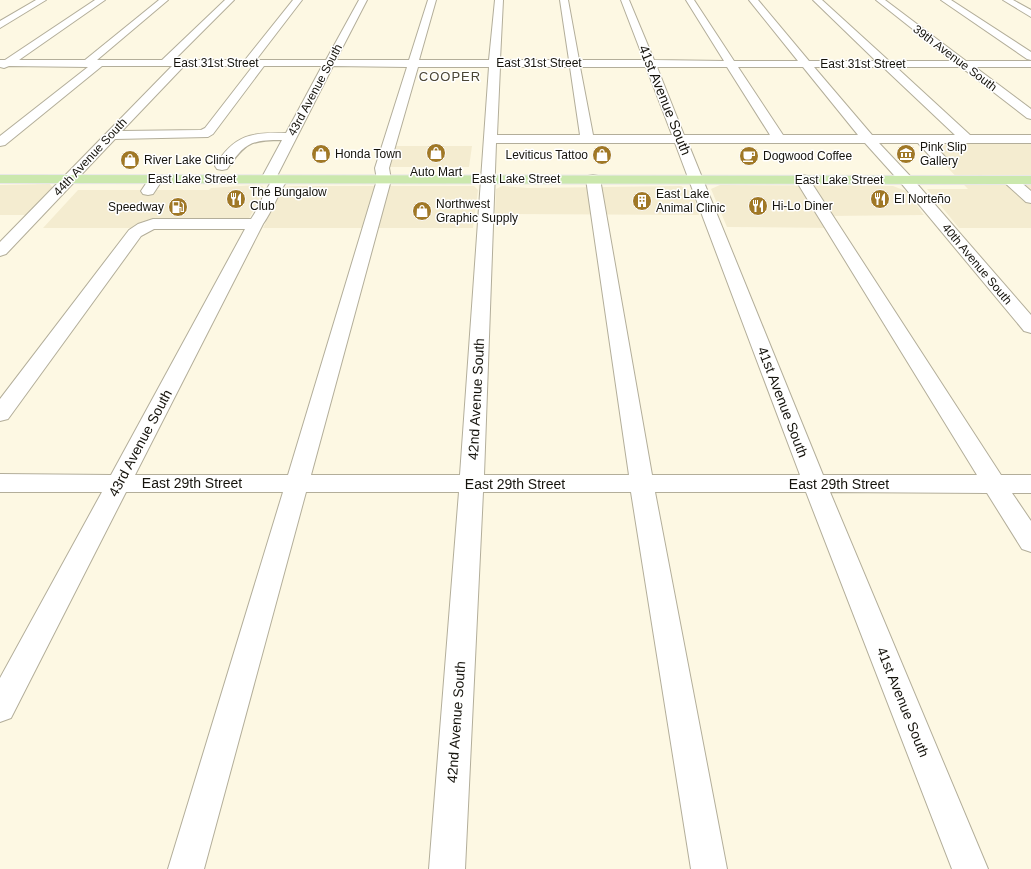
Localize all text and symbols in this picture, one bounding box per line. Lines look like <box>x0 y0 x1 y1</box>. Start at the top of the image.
street label: 39th Avenue South <box>910 22 1000 94</box>
street label: 43rd Avenue South <box>285 42 345 138</box>
street label: 41st Avenue South <box>636 43 694 157</box>
street label: East 31st Street <box>173 56 259 70</box>
street label: East 31st Street <box>496 56 582 70</box>
street label: East 31st Street <box>820 57 906 71</box>
district label: COOPER <box>419 69 481 84</box>
street label: 44th Avenue South <box>50 115 130 199</box>
place label: Pink Slip Gallery <box>920 140 967 168</box>
shop icon: Auto Mart <box>425 142 447 164</box>
shop icon: Honda Town <box>310 143 332 165</box>
museum icon: Pink Slip Gallery <box>895 143 917 165</box>
shop icon: Leviticus Tattoo <box>591 144 613 166</box>
cafe icon: Dogwood Coffee <box>738 145 760 167</box>
place label: Honda Town <box>335 147 402 161</box>
place label: Leviticus Tattoo <box>506 148 588 162</box>
shop icon: River Lake Clinic <box>119 149 141 171</box>
place label: Dogwood Coffee <box>763 149 853 163</box>
place label: River Lake Clinic <box>144 153 234 167</box>
place label: Auto Mart <box>410 165 463 179</box>
street label: East Lake Street <box>148 172 237 186</box>
street label: East Lake Street <box>472 172 561 186</box>
street label: East Lake Street <box>795 173 884 187</box>
place label: The Bungalow Club <box>250 185 327 213</box>
place label: East Lake Animal Clinic <box>656 187 725 215</box>
restaurant icon: The Bungalow Club <box>225 188 247 210</box>
restaurant icon: El Norteño <box>869 188 891 210</box>
building icon: East Lake Animal Clinic <box>631 190 653 212</box>
place label: El Norteño <box>894 192 951 206</box>
restaurant icon: Hi-Lo Diner <box>747 195 769 217</box>
fuel station icon: Speedway <box>167 196 189 218</box>
place label: Northwest Graphic Supply <box>436 197 518 225</box>
place label: Hi-Lo Diner <box>772 199 833 213</box>
place label: Speedway <box>108 200 164 214</box>
shop icon: Northwest Graphic Supply <box>411 200 433 222</box>
street label: 40th Avenue South <box>939 221 1015 307</box>
street label: 42nd Avenue South <box>465 338 487 460</box>
street label: 41st Avenue South <box>755 344 811 460</box>
street label: 43rd Avenue South <box>105 387 175 499</box>
street label: East 29th Street <box>142 475 242 491</box>
street label: East 29th Street <box>465 476 565 492</box>
street label: East 29th Street <box>789 476 889 492</box>
street label: 41st Avenue South <box>874 645 932 759</box>
street label: 42nd Avenue South <box>444 661 468 783</box>

